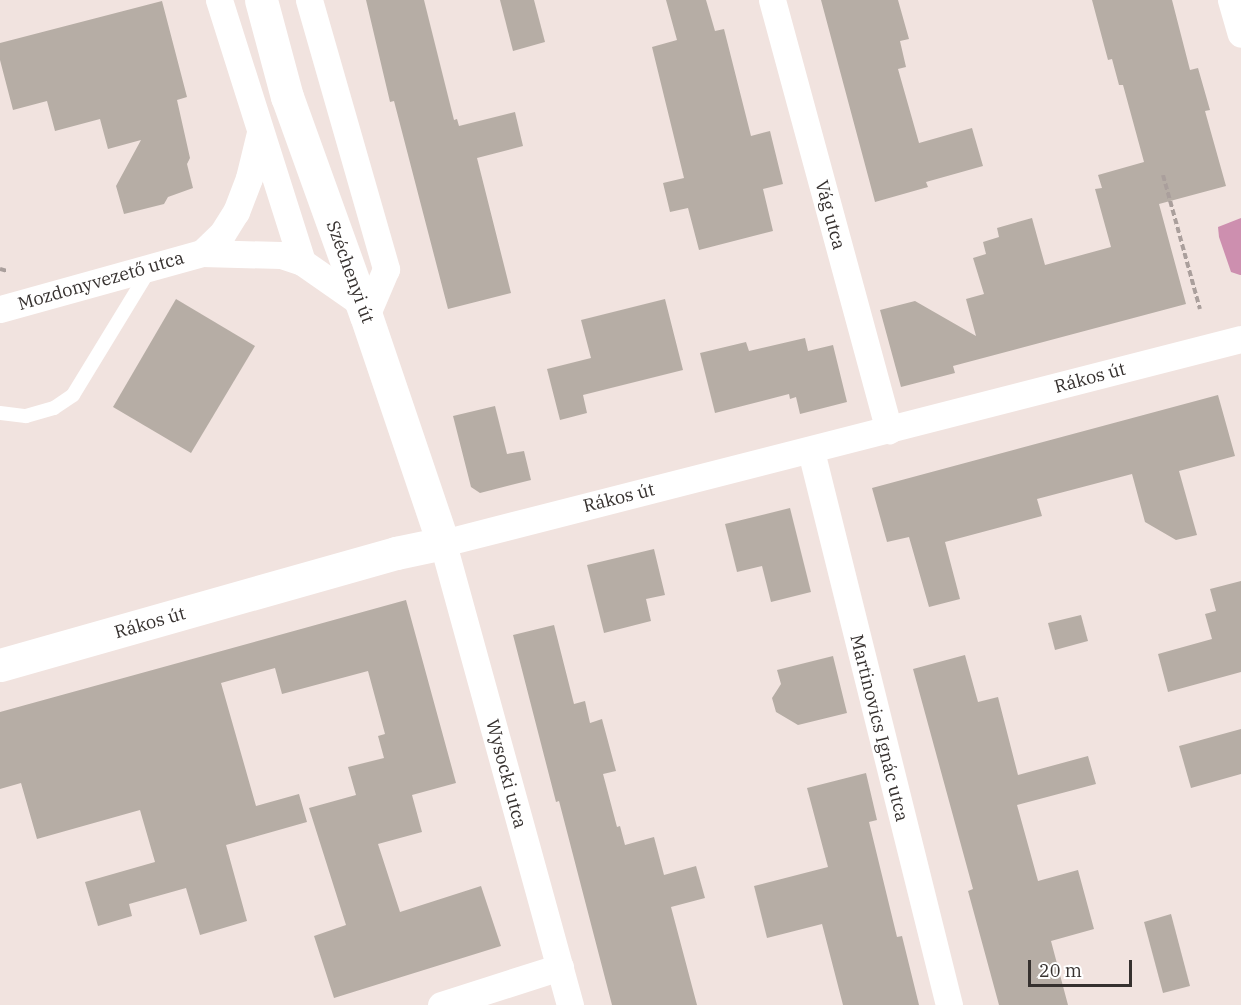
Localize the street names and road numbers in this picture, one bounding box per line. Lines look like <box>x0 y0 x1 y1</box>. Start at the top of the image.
street label: Vág utca <box>810 178 850 252</box>
street label: Széchenyi út <box>321 218 379 326</box>
street label: Mozdonyvezető utca <box>15 247 187 315</box>
street label: Rákos út <box>1052 358 1128 398</box>
street label: Rákos út <box>581 479 657 517</box>
street label: Rákos út <box>112 603 188 643</box>
street label: Martinovics Ignác utca <box>845 632 913 824</box>
street label: Wysocki utca <box>481 717 531 831</box>

